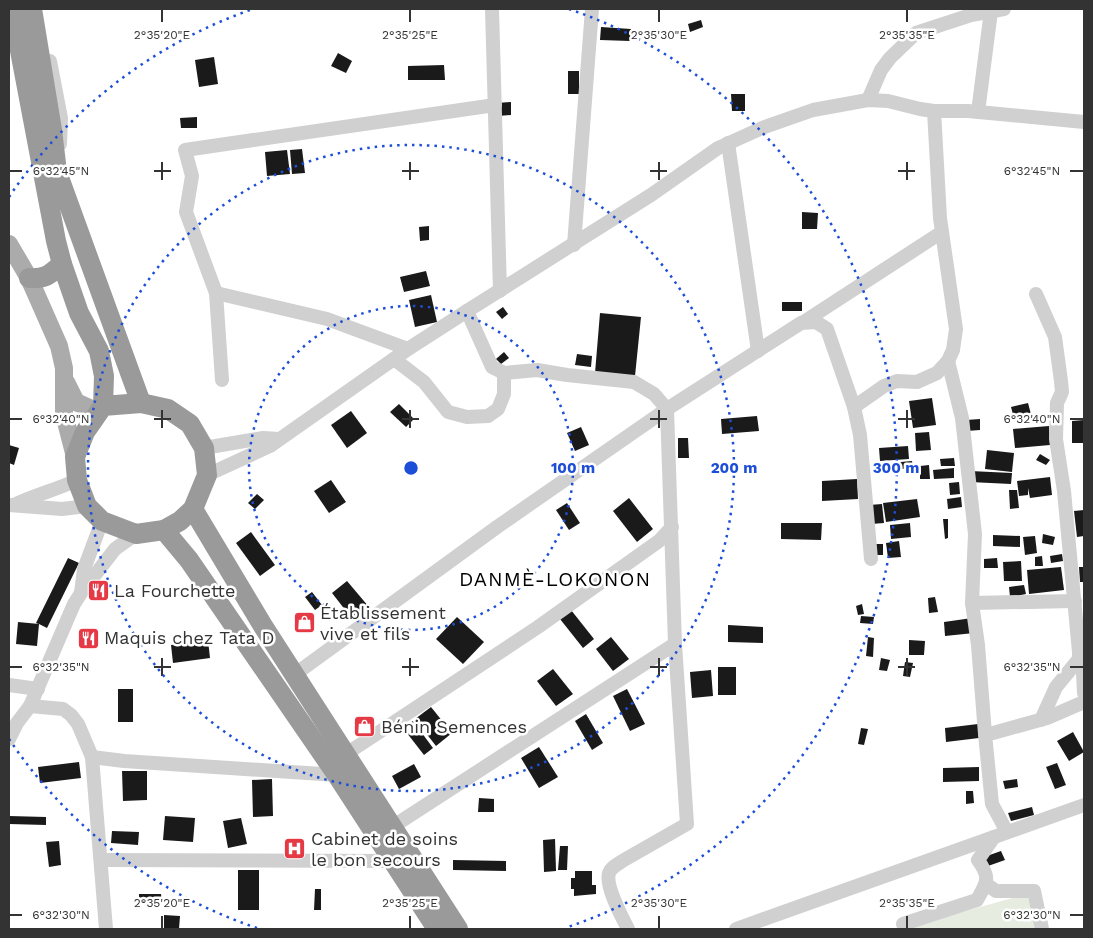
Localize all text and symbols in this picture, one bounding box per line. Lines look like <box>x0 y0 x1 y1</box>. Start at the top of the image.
text: 2°35'20"E <box>134 28 190 42</box>
text: 2°35'25"E <box>382 28 438 42</box>
text: 2°35'30"E <box>631 28 687 42</box>
text: 2°35'35"E <box>879 28 935 42</box>
text: 6°32'45"N <box>33 164 89 178</box>
text: 6°32'45"N <box>1004 164 1060 178</box>
text: 6°32'40"N <box>33 412 89 426</box>
text: 6°32'40"N <box>1004 412 1060 426</box>
centre of rings <box>402 459 420 477</box>
text: 100 m <box>551 459 595 477</box>
text: 200 m <box>711 459 757 477</box>
text: 300 m <box>873 459 919 477</box>
district label: DANMÈ-LOKONON <box>459 567 651 591</box>
restaurant icon: La Fourchette <box>86 579 110 603</box>
place label: La Fourchette <box>114 580 235 601</box>
place label: Établissement vive et fils <box>320 602 446 644</box>
shop icon: Établissement vive et fils <box>292 611 316 635</box>
restaurant icon: Maquis chez Tata D <box>76 626 100 650</box>
place label: Maquis chez Tata D <box>104 627 274 648</box>
text: 6°32'35"N <box>32 660 90 674</box>
text: 6°32'35"N <box>1003 660 1061 674</box>
shop icon: Bénin Semences <box>353 715 377 739</box>
place label: Bénin Semences <box>381 716 527 737</box>
place label: Cabinet de soins le bon secours <box>311 828 458 870</box>
hospital icon: Cabinet de soins le bon secours <box>283 837 307 861</box>
text: 2°35'20"E <box>134 896 190 910</box>
text: 2°35'25"E <box>382 896 438 910</box>
text: 2°35'30"E <box>631 896 687 910</box>
text: 2°35'35"E <box>879 896 935 910</box>
text: 6°32'30"N <box>32 908 90 922</box>
text: 6°32'30"N <box>1003 908 1061 922</box>

